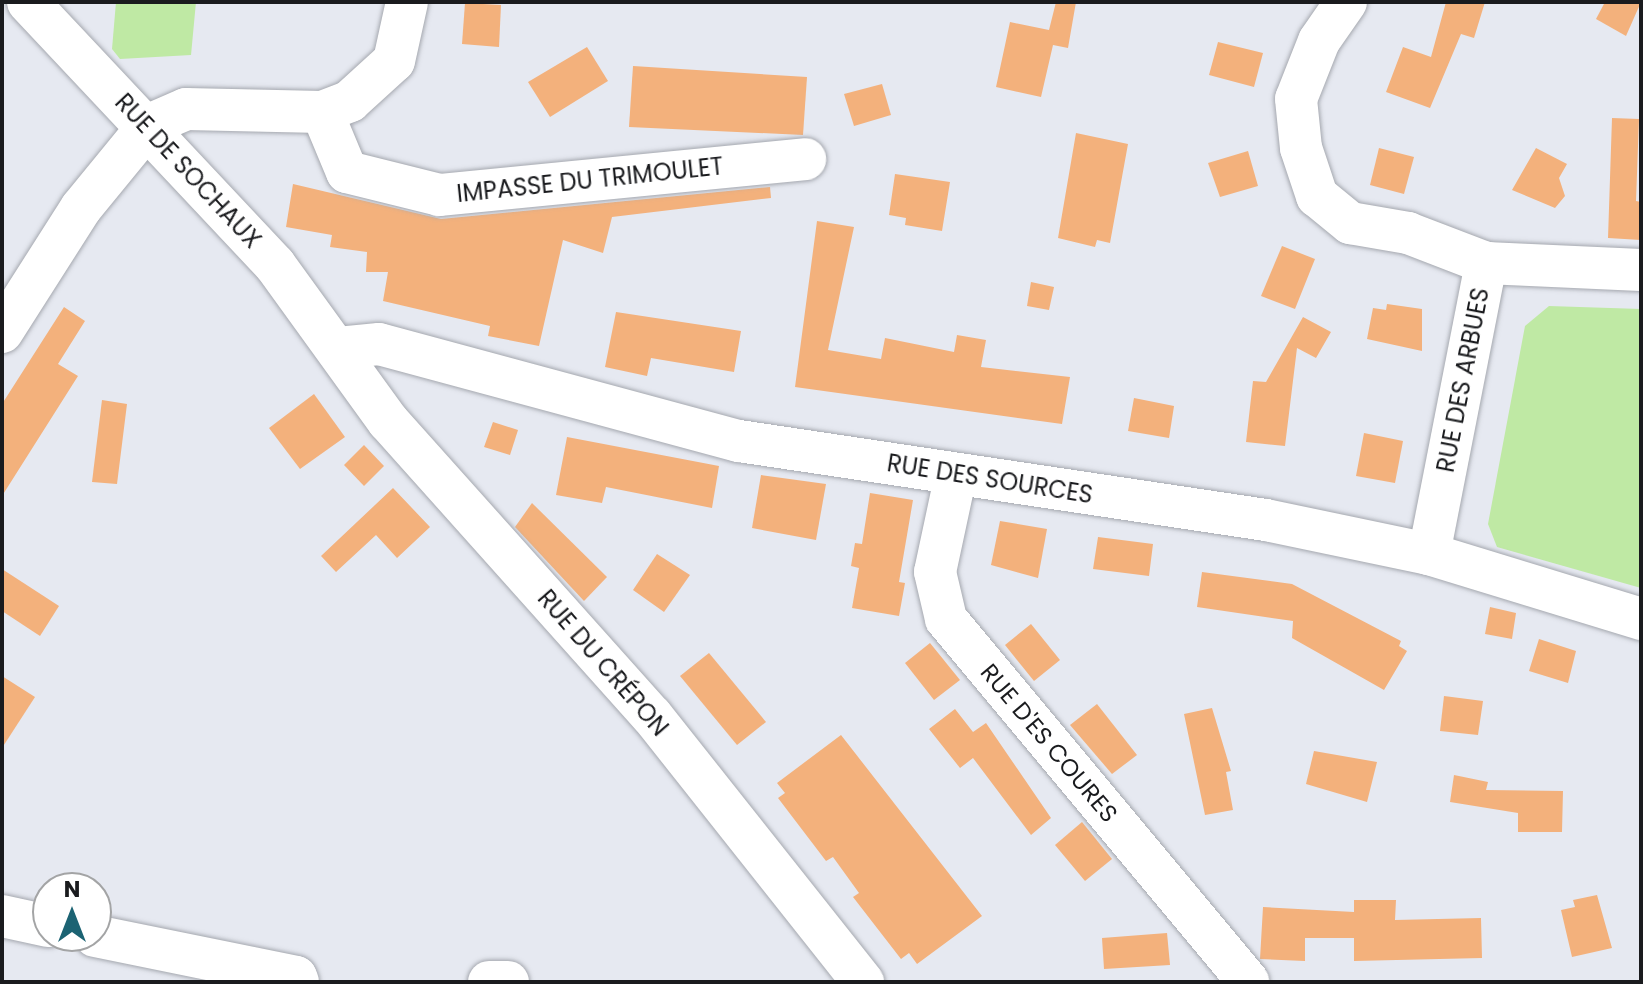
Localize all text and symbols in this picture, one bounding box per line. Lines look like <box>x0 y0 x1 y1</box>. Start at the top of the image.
street label: RUE DE SOCHAUX <box>109 88 267 254</box>
street label: IMPASSE DU TRIMOULET <box>455 152 725 208</box>
street label: RUE DES ARBUES <box>1431 285 1495 475</box>
street label: RUE DES SOURCES <box>885 449 1095 509</box>
street label: RUE DU CRÉPON <box>532 584 674 742</box>
street label: RUE D'ES COURES <box>974 658 1124 828</box>
north arrow <box>32 872 112 952</box>
text: N <box>64 874 80 905</box>

